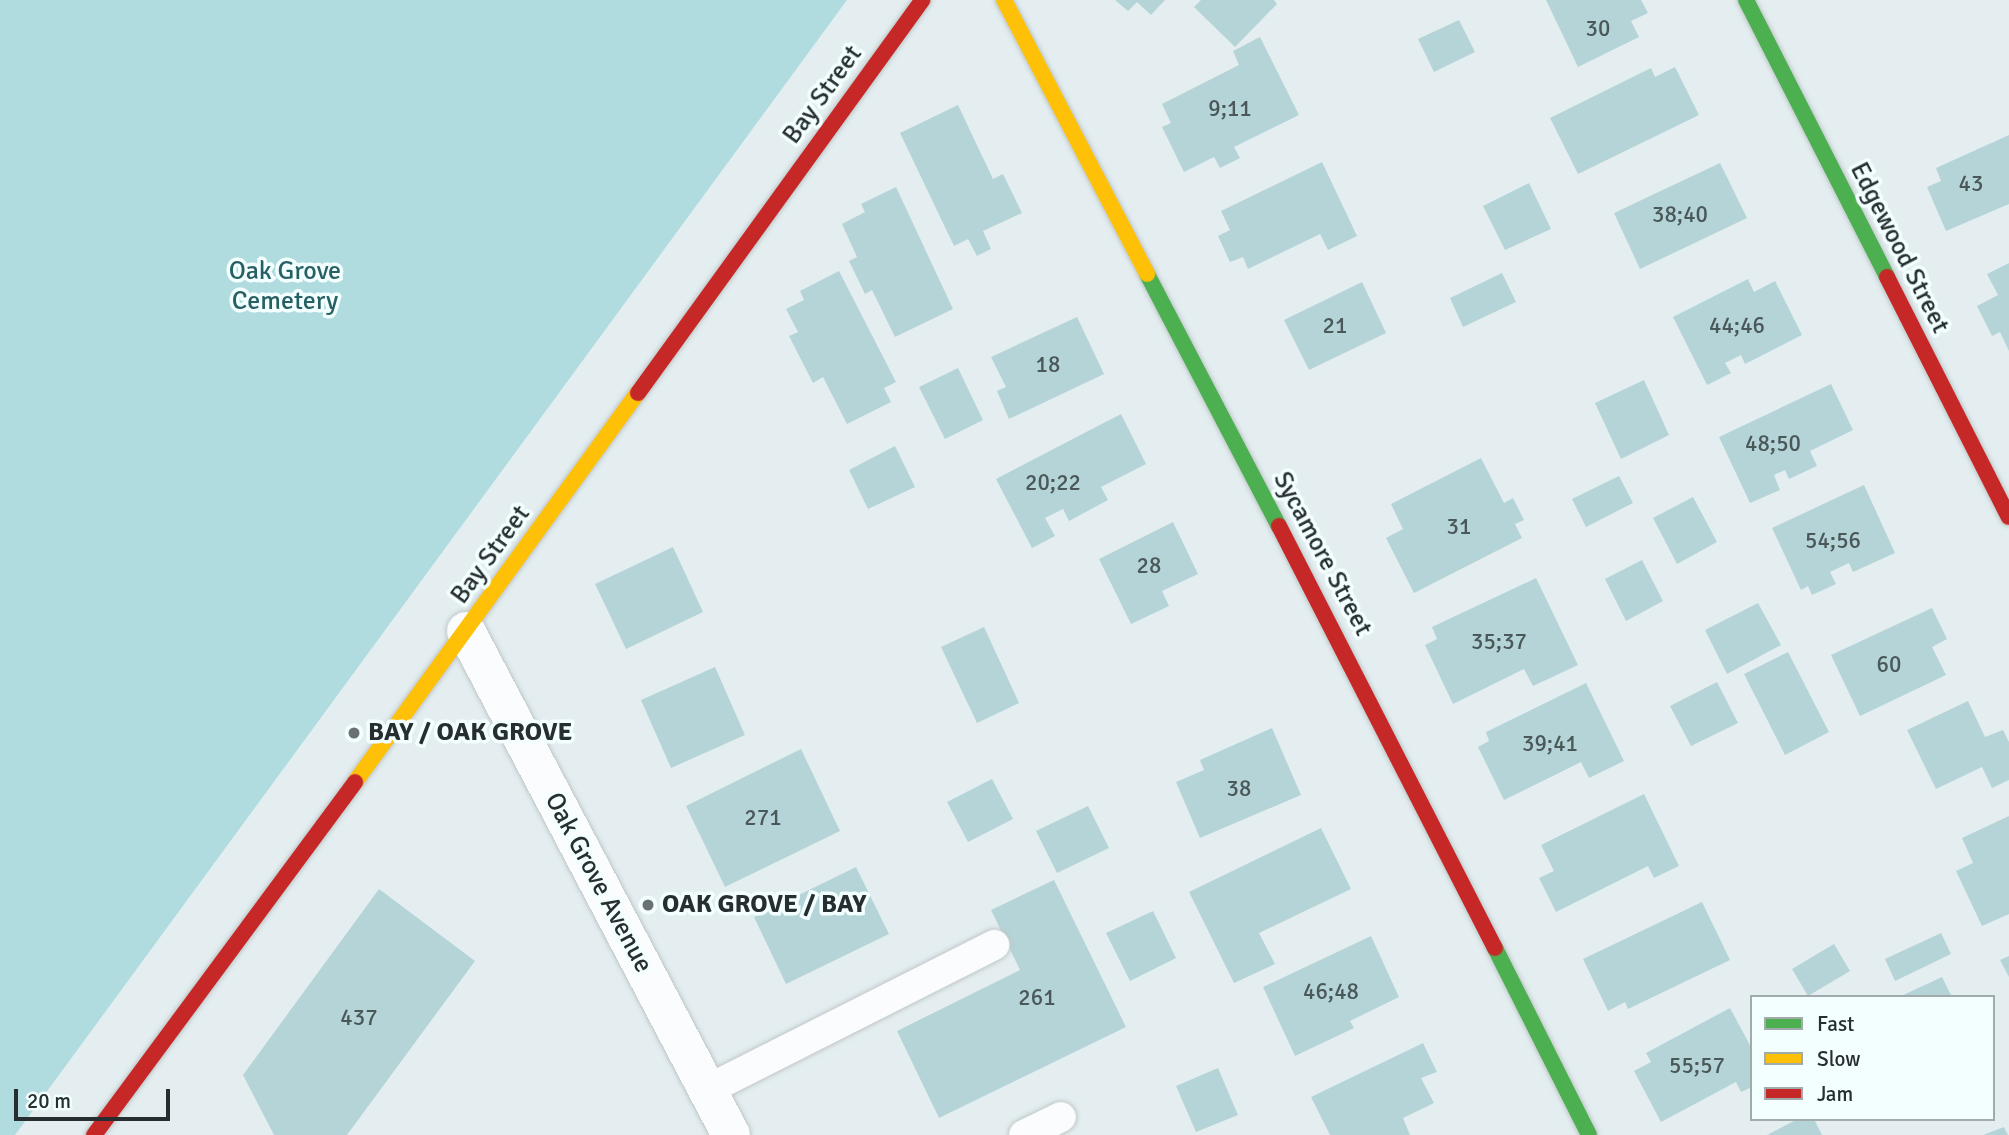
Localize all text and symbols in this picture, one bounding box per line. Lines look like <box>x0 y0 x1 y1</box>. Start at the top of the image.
house number: 30 <box>1586 15 1610 43</box>
street label: Bay Street <box>777 40 869 150</box>
house number: 9;11 <box>1208 95 1252 123</box>
street label: Edgewood Street <box>1843 157 1955 339</box>
house number: 43 <box>1959 170 1983 198</box>
house number: 38;40 <box>1652 201 1708 229</box>
park label: Oak Grove Cemetery <box>229 256 341 318</box>
house number: 21 <box>1323 312 1347 340</box>
house number: 44;46 <box>1709 312 1765 340</box>
house number: 18 <box>1036 351 1060 379</box>
house number: 48;50 <box>1745 430 1801 458</box>
street label: Sycamore Street <box>1266 467 1378 641</box>
house number: 20;22 <box>1025 469 1081 497</box>
street label: Bay Street <box>445 500 537 610</box>
house number: 31 <box>1447 513 1471 541</box>
house number: 54;56 <box>1805 527 1861 555</box>
house number: 28 <box>1137 552 1161 580</box>
house number: 35;37 <box>1471 628 1527 656</box>
house number: 60 <box>1877 651 1901 679</box>
place label: BAY / OAK GROVE <box>368 717 572 749</box>
marker: BAY / OAK GROVE <box>346 725 362 741</box>
house number: 39;41 <box>1522 730 1578 758</box>
house number: 38 <box>1227 775 1251 803</box>
street label: Oak Grove Avenue <box>537 788 659 978</box>
house number: 271 <box>744 804 782 832</box>
place label: OAK GROVE / BAY <box>662 889 866 921</box>
marker: OAK GROVE / BAY <box>640 897 656 913</box>
house number: 46;48 <box>1303 978 1359 1006</box>
house number: 261 <box>1018 984 1056 1012</box>
legend <box>1750 995 1995 1121</box>
house number: 437 <box>340 1004 378 1032</box>
text: Fast <box>1817 1011 1854 1037</box>
text: Slow <box>1817 1046 1861 1072</box>
house number: 55;57 <box>1669 1052 1725 1080</box>
scale bar <box>18 1076 173 1120</box>
text: Jam <box>1817 1081 1853 1107</box>
text: 20 m <box>27 1088 71 1114</box>

